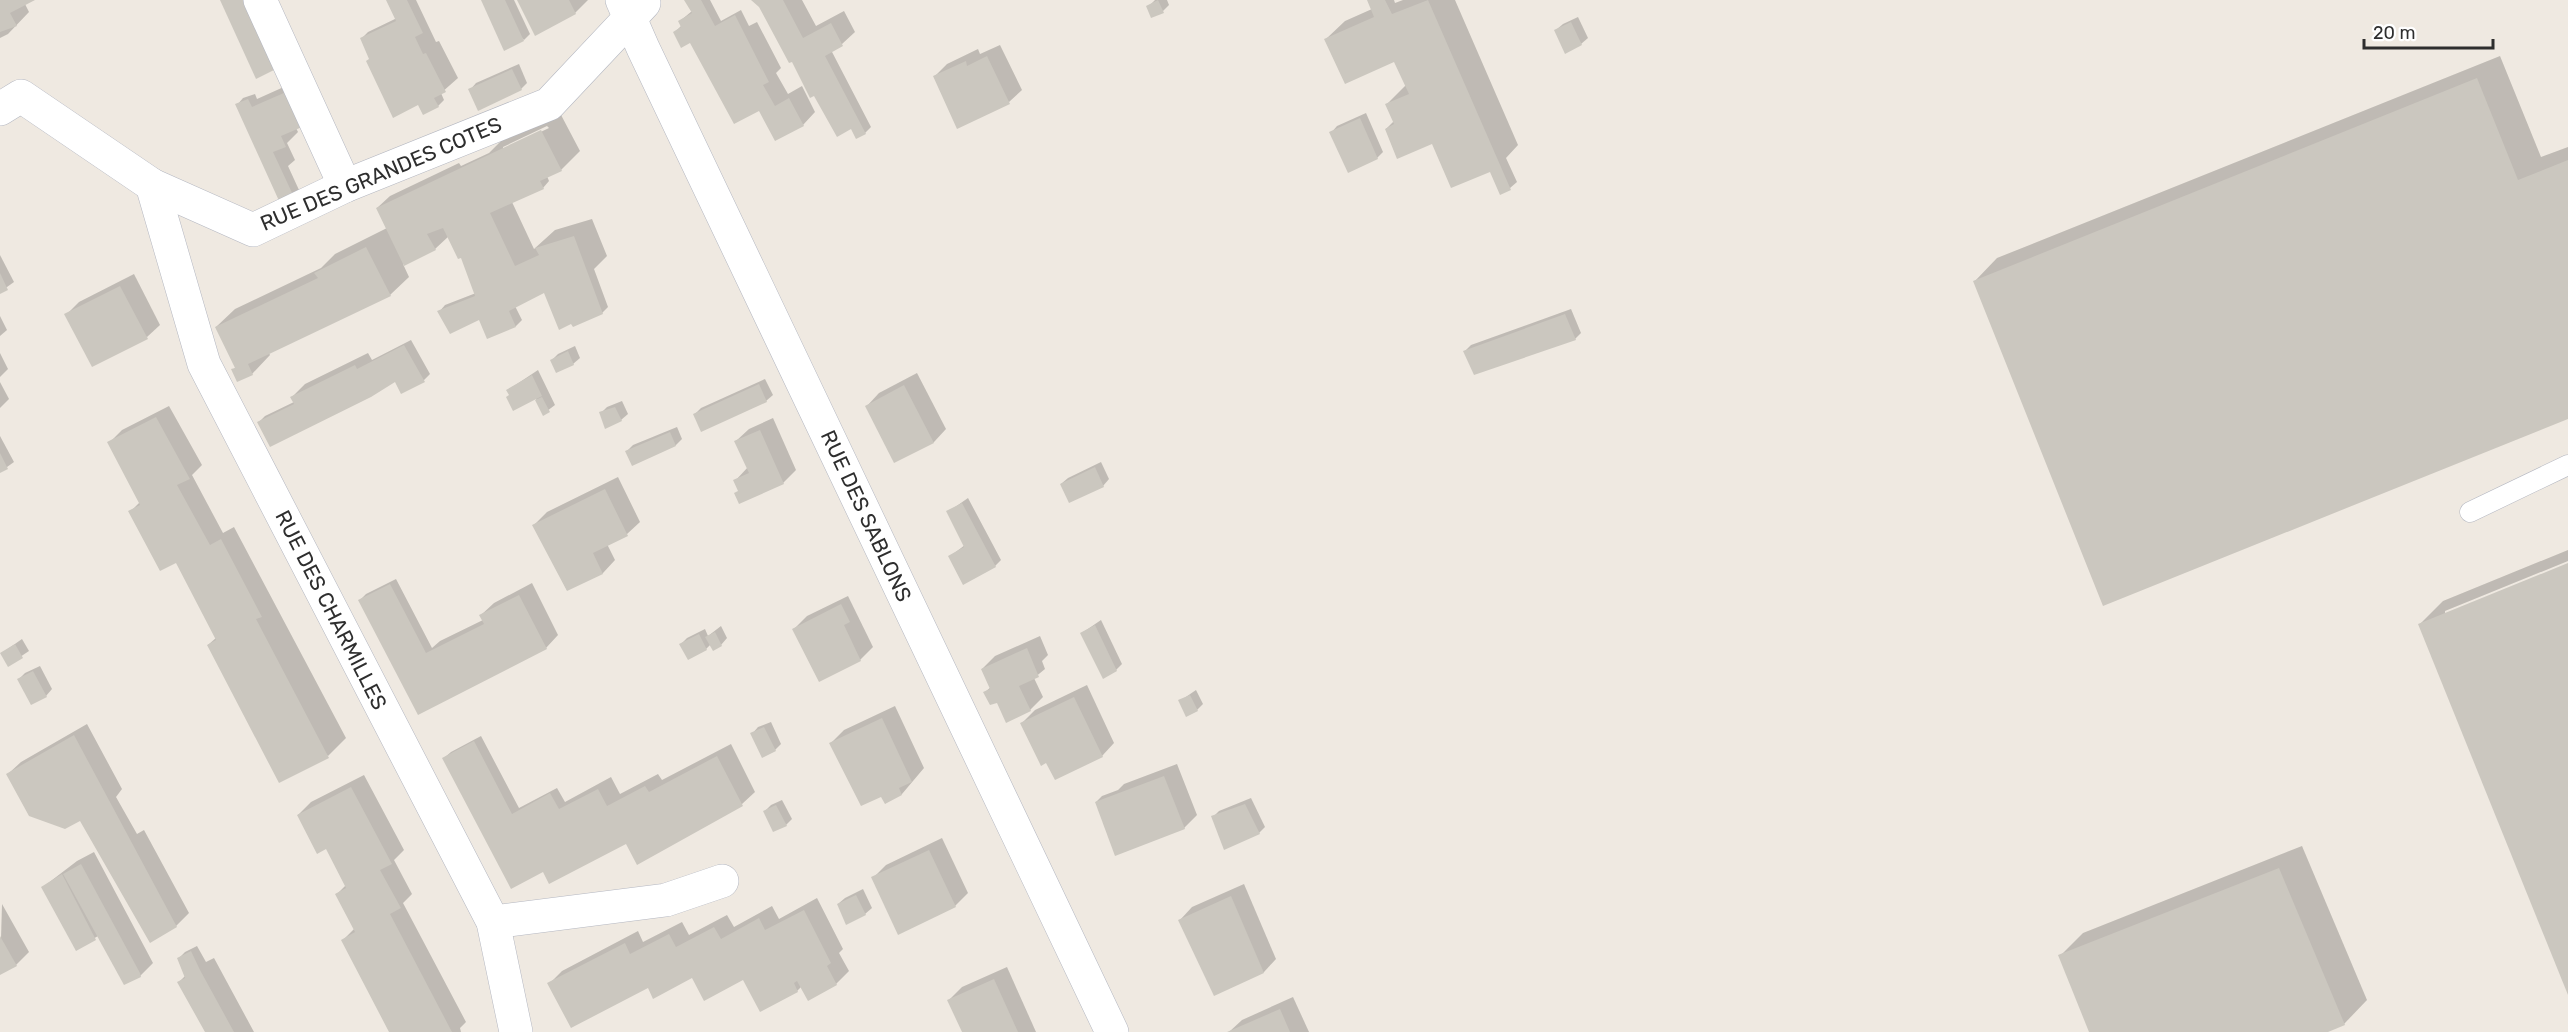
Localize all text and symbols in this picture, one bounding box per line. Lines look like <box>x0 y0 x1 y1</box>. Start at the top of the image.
scale bar <box>2364 12 2493 50</box>
text: 20 m <box>2373 22 2415 44</box>
street label: RUE DES GRANDES COTES <box>256 111 505 236</box>
street label: RUE DES SABLONS <box>816 426 917 605</box>
street label: RUE DES CHARMILLES <box>270 506 393 714</box>

